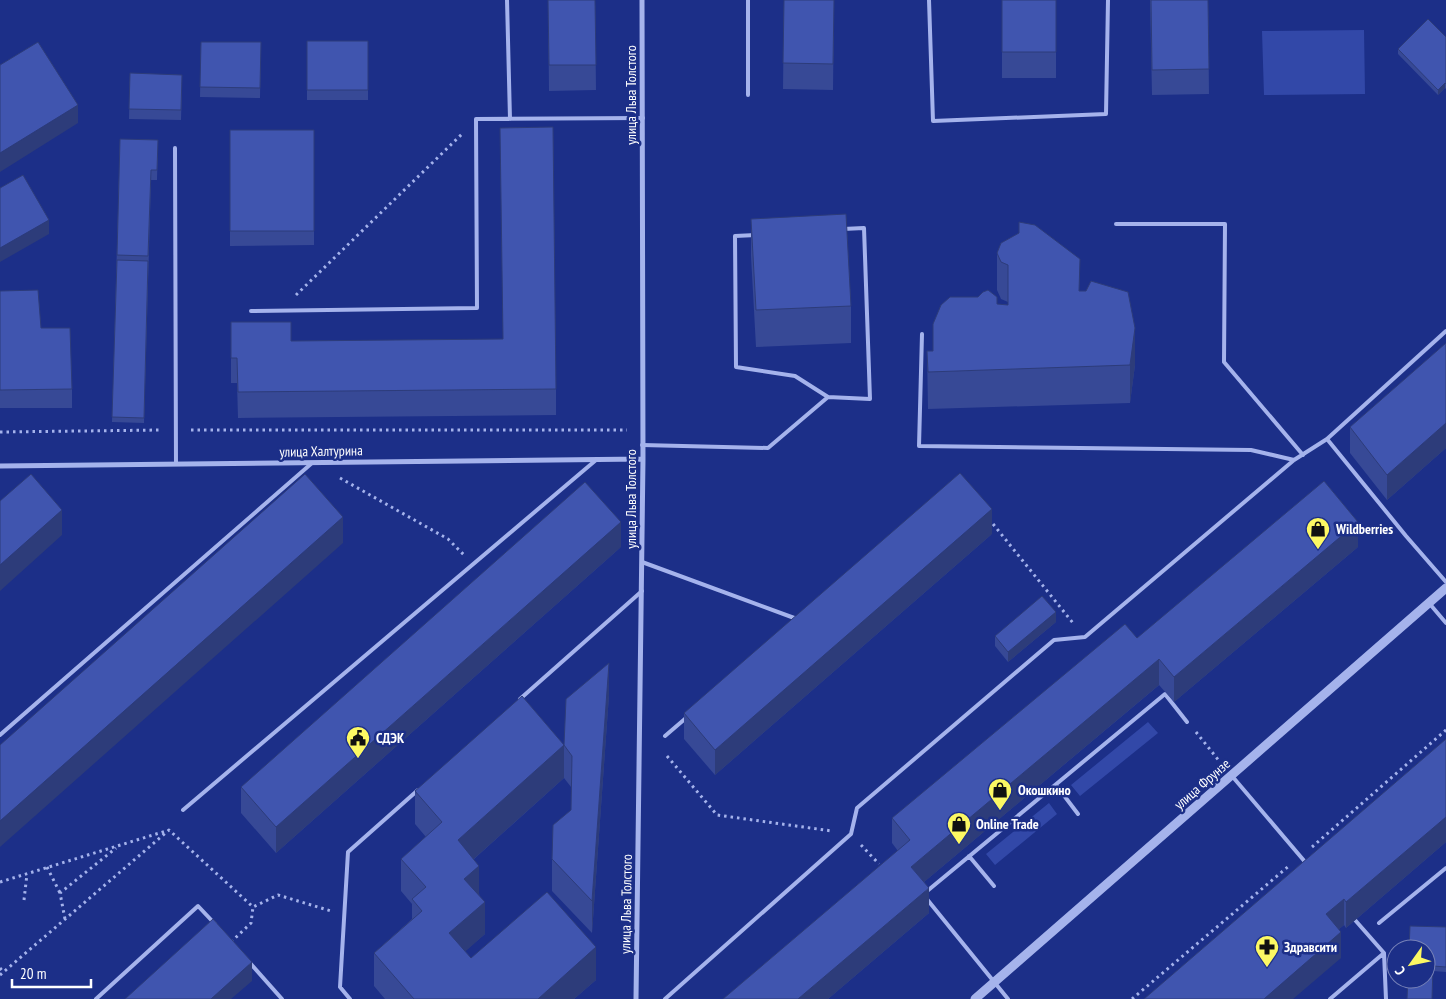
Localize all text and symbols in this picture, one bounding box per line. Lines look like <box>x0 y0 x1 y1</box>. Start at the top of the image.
street label: улица Льва Толстого <box>622 45 640 145</box>
street label: улица Халтурина <box>279 441 363 461</box>
street label: улица Льва Толстого <box>622 449 640 549</box>
shop icon: Wildberries <box>1305 516 1331 550</box>
place label: Wildberries <box>1335 520 1393 538</box>
public building icon: СДЭК <box>345 725 371 759</box>
place label: СДЭК <box>376 729 405 747</box>
street label: улица Фрунзе <box>1170 755 1234 813</box>
shop icon: Окошкино <box>987 777 1013 811</box>
place label: Окошкино <box>1018 781 1071 799</box>
shop icon: Online Trade <box>946 811 972 845</box>
place label: Online Trade <box>976 815 1039 833</box>
street label: улица Льва Толстого <box>616 854 636 954</box>
pharmacy icon: Здравсити <box>1254 934 1280 968</box>
place label: Здравсити <box>1284 938 1337 956</box>
north arrow <box>1386 939 1436 989</box>
scale bar <box>12 956 91 988</box>
text: С <box>1390 963 1409 979</box>
text: 20 m <box>20 964 46 983</box>

